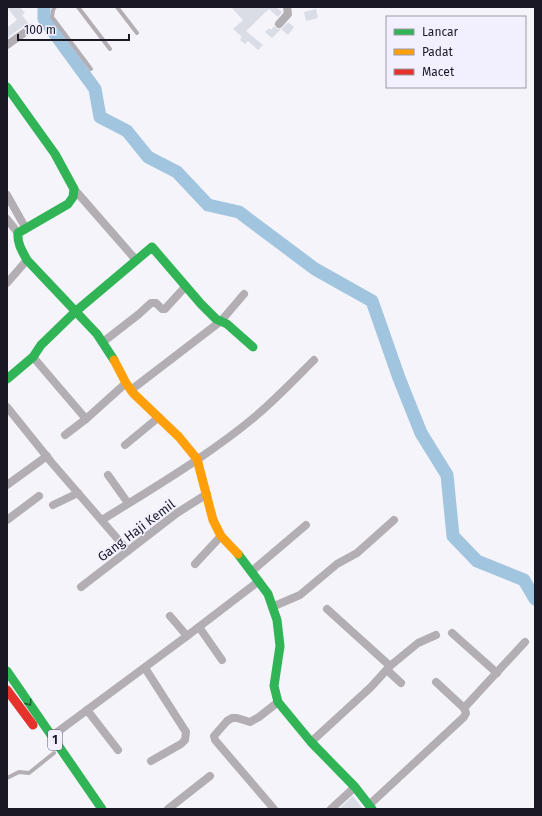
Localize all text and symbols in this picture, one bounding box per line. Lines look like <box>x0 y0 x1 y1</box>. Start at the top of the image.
scale bar <box>18 16 129 42</box>
legend <box>386 16 526 88</box>
text: 100 m <box>24 23 56 37</box>
text: Lancar <box>422 25 459 39</box>
text: Padat <box>422 45 454 59</box>
text: Macet <box>422 65 455 79</box>
street label: Gang Haji Kemil <box>95 496 178 564</box>
one-way arrow <box>24 699 32 706</box>
road number: 1 <box>48 730 62 750</box>

